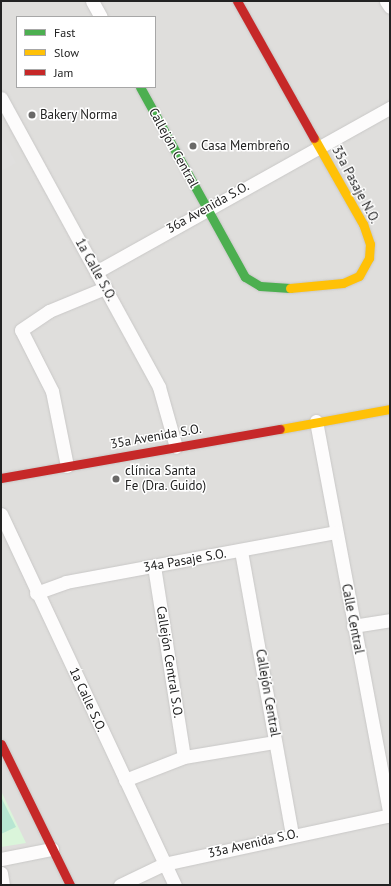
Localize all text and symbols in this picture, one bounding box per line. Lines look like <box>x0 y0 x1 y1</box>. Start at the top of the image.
legend <box>16 16 156 88</box>
text: Fast <box>54 25 75 40</box>
text: Slow <box>54 45 79 60</box>
text: Jam <box>54 65 73 80</box>
street label: Callejón Central <box>145 105 201 191</box>
place label: Bakery Norma <box>40 107 118 123</box>
marker: Bakery Norma <box>27 110 37 120</box>
place label: Casa Membreño <box>201 138 290 154</box>
marker: Casa Membreño <box>188 141 198 151</box>
street label: 35a Pasaje N.O. <box>328 144 382 226</box>
street label: 36a Avenida S.O. <box>164 179 252 237</box>
street label: 1a Calle S.O. <box>71 236 119 304</box>
street label: 35a Avenida S.O. <box>109 421 203 453</box>
place label: clínica Santa Fe (Dra. Guido) <box>125 464 207 495</box>
marker: clínica Santa Fe (Dra. Guido) <box>110 473 122 485</box>
street label: 34a Pasaje S.O. <box>142 546 228 576</box>
street label: Calle Central <box>338 583 366 655</box>
street label: Callejón Central S.O. <box>152 605 186 719</box>
street label: Callejón Central <box>252 648 282 738</box>
street label: 1a Calle S.O. <box>65 665 109 735</box>
street label: 33a Avenida S.O. <box>206 826 300 862</box>

